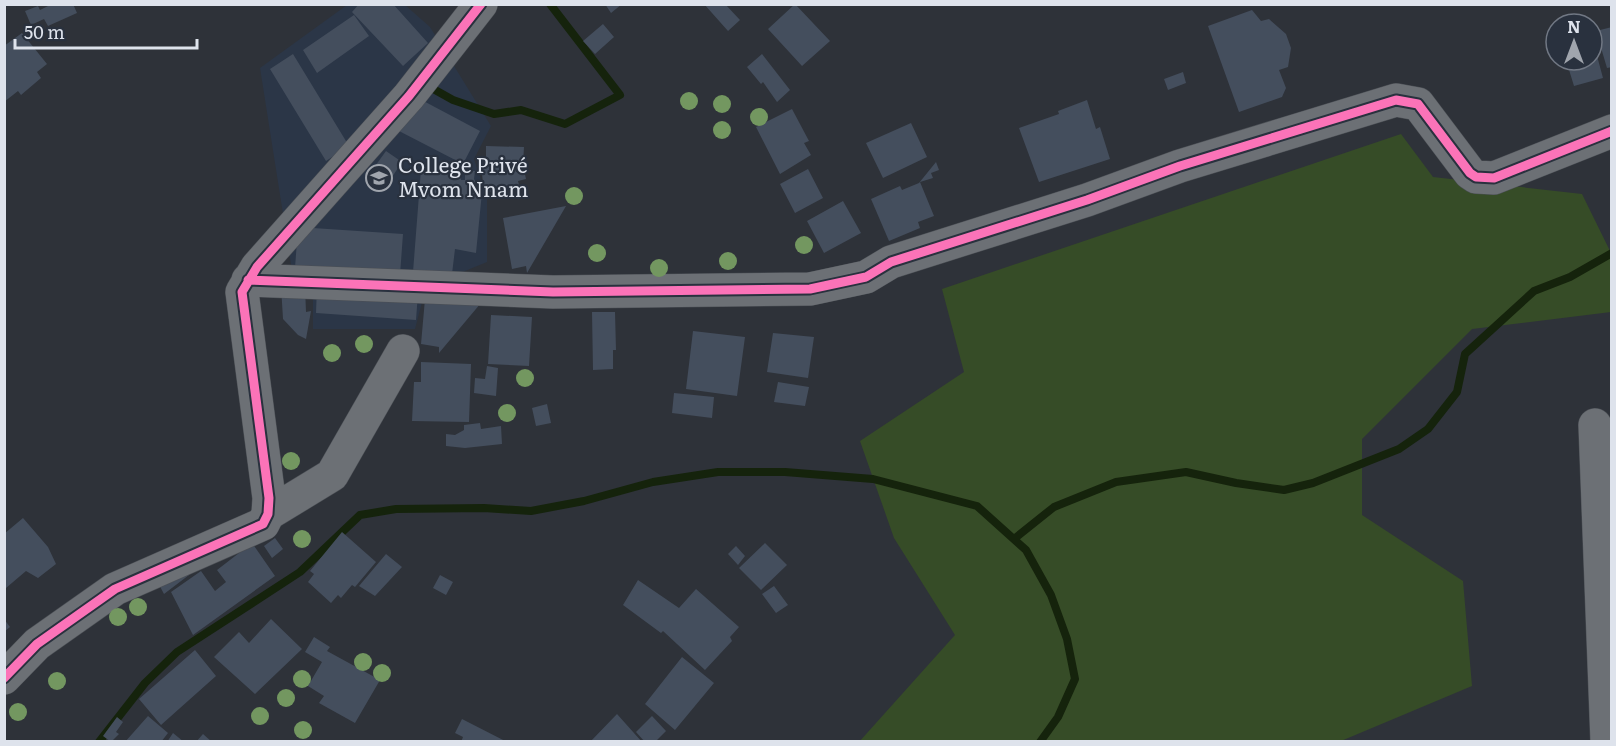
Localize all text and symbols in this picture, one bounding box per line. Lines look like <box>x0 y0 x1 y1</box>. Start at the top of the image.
scale bar <box>15 12 196 50</box>
north arrow <box>1544 12 1604 72</box>
text: N <box>1567 14 1581 38</box>
text: 50 m <box>24 18 65 45</box>
place label: College Privé Mvom Nnam <box>398 148 528 203</box>
school or university icon: College Privé Mvom Nnam <box>364 163 394 193</box>

